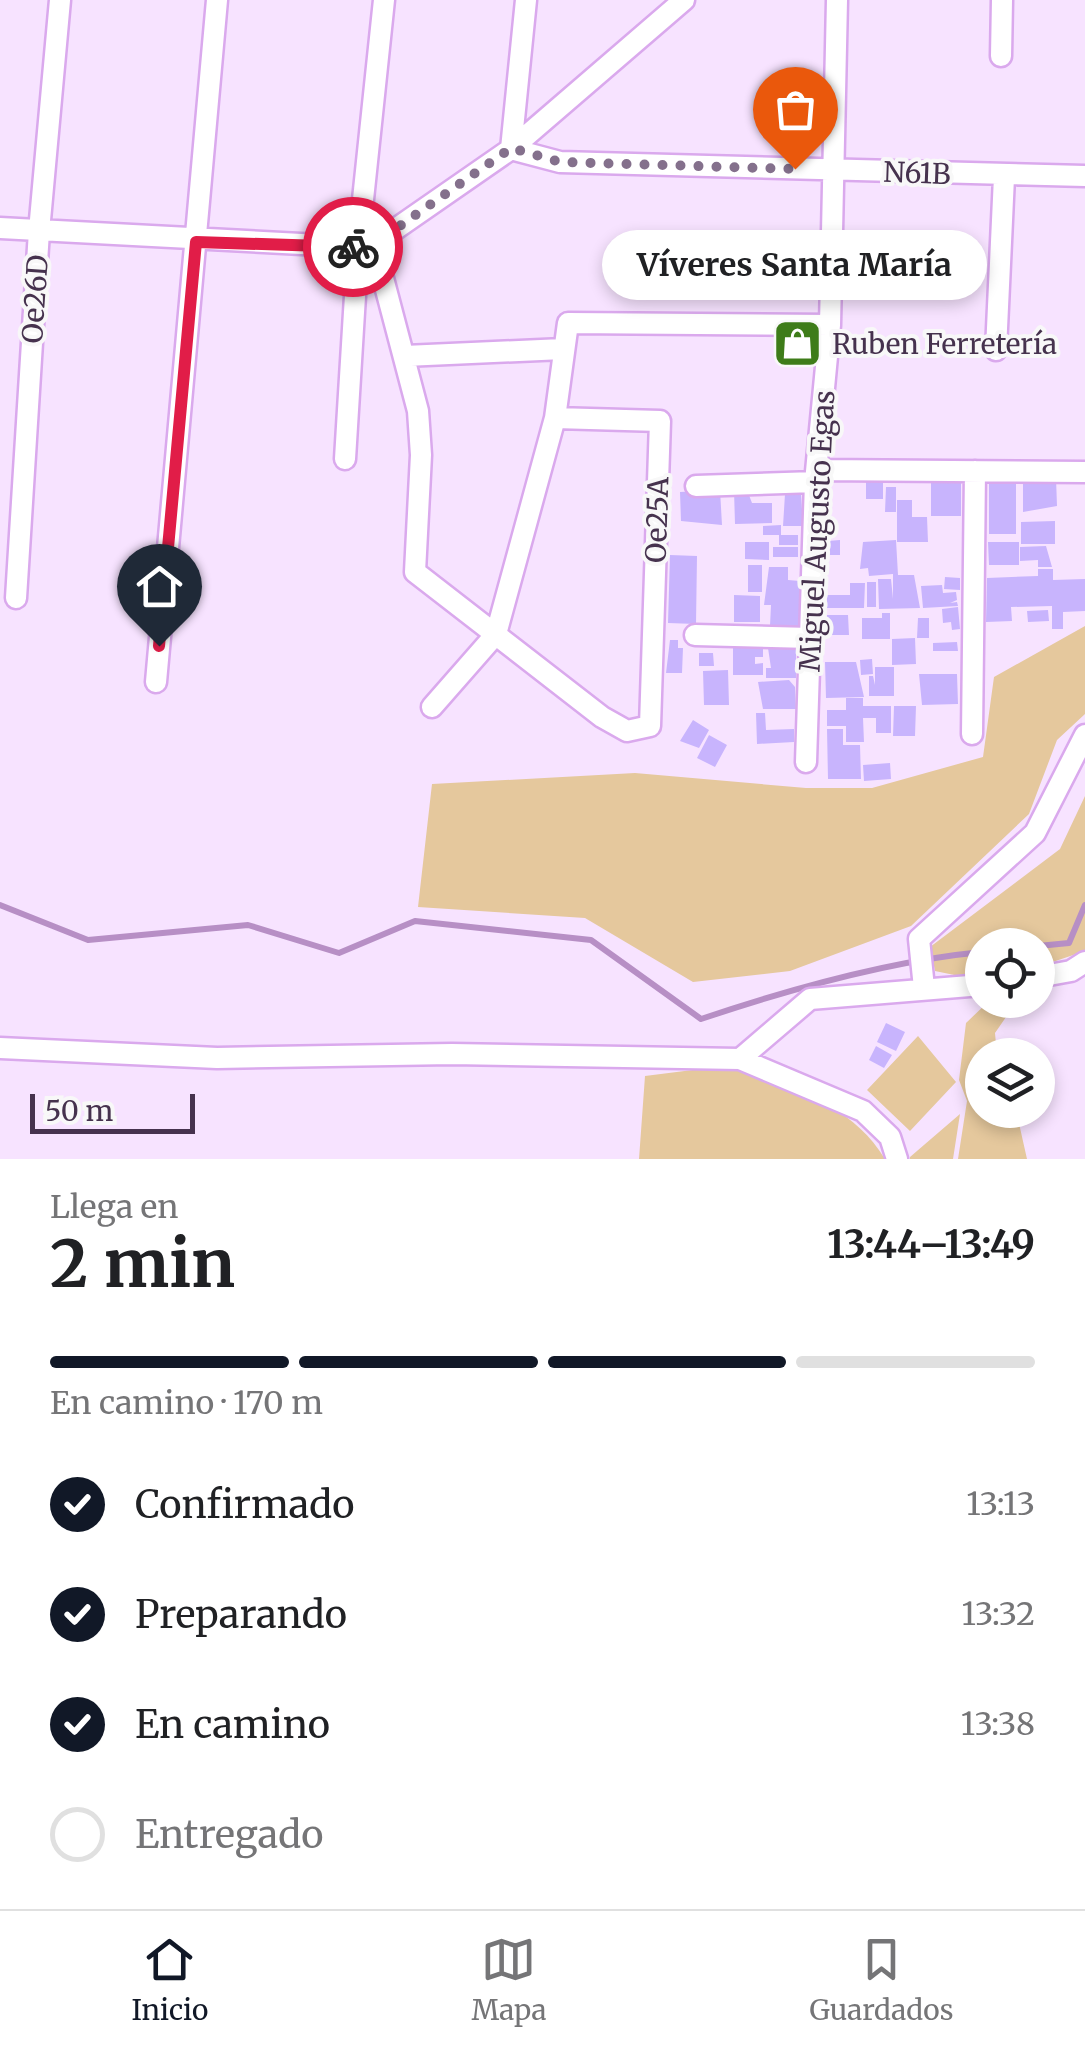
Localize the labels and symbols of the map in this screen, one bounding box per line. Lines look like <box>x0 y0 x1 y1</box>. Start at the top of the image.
pin <box>753 67 838 170</box>
street label: N61B <box>883 154 951 192</box>
courier <box>303 197 403 297</box>
callout: Víveres Santa María <box>602 229 988 299</box>
street label: Oe26D <box>14 254 56 344</box>
shop icon: Ruben Ferretería <box>771 318 823 370</box>
place label: Ruben Ferretería <box>832 326 1057 362</box>
street label: Miguel Augusto Egas <box>792 389 842 673</box>
street label: Oe25A <box>638 476 676 564</box>
pin <box>117 544 202 647</box>
scale bar <box>30 1089 195 1134</box>

